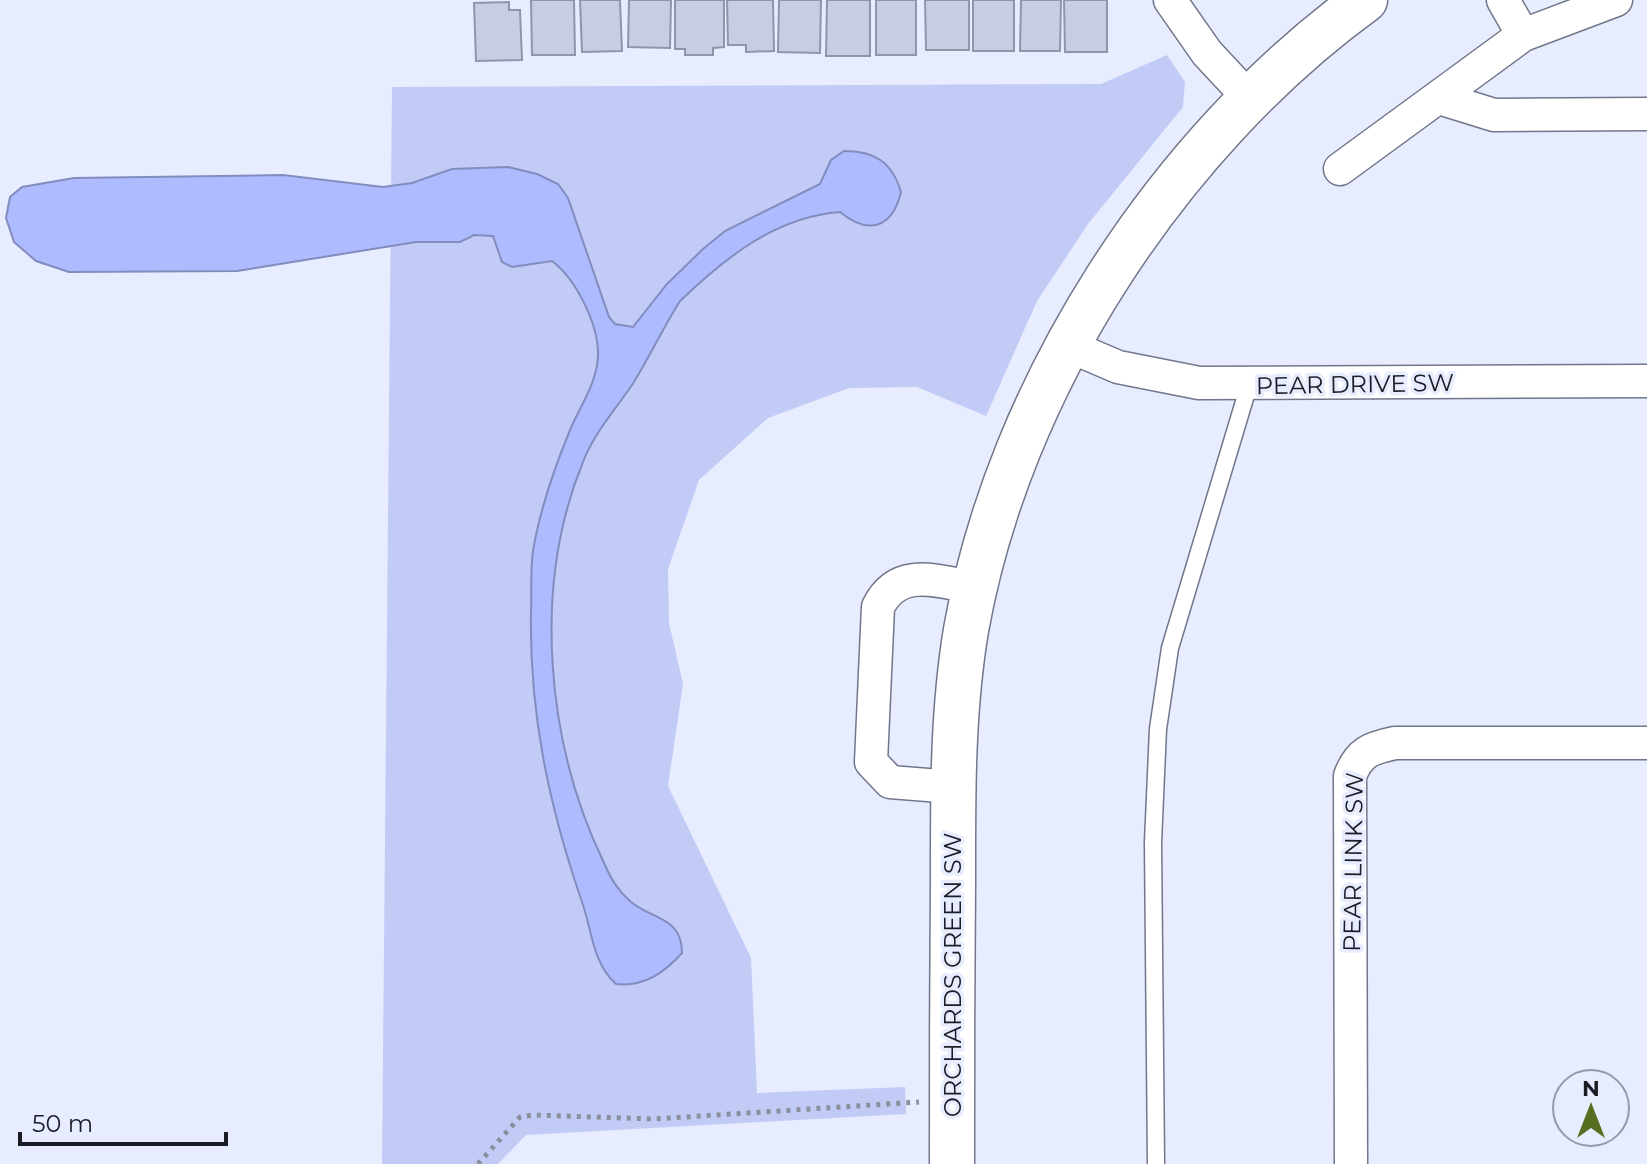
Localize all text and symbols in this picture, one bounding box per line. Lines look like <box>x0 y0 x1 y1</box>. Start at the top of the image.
street label: PEAR DRIVE SW <box>1256 368 1454 400</box>
street label: PEAR LINK SW <box>1337 772 1369 952</box>
street label: ORCHARDS GREEN SW <box>938 833 967 1117</box>
north arrow <box>1551 1068 1631 1148</box>
text: N <box>1582 1075 1600 1102</box>
scale bar <box>20 1096 226 1146</box>
text: 50 m <box>32 1109 93 1138</box>

